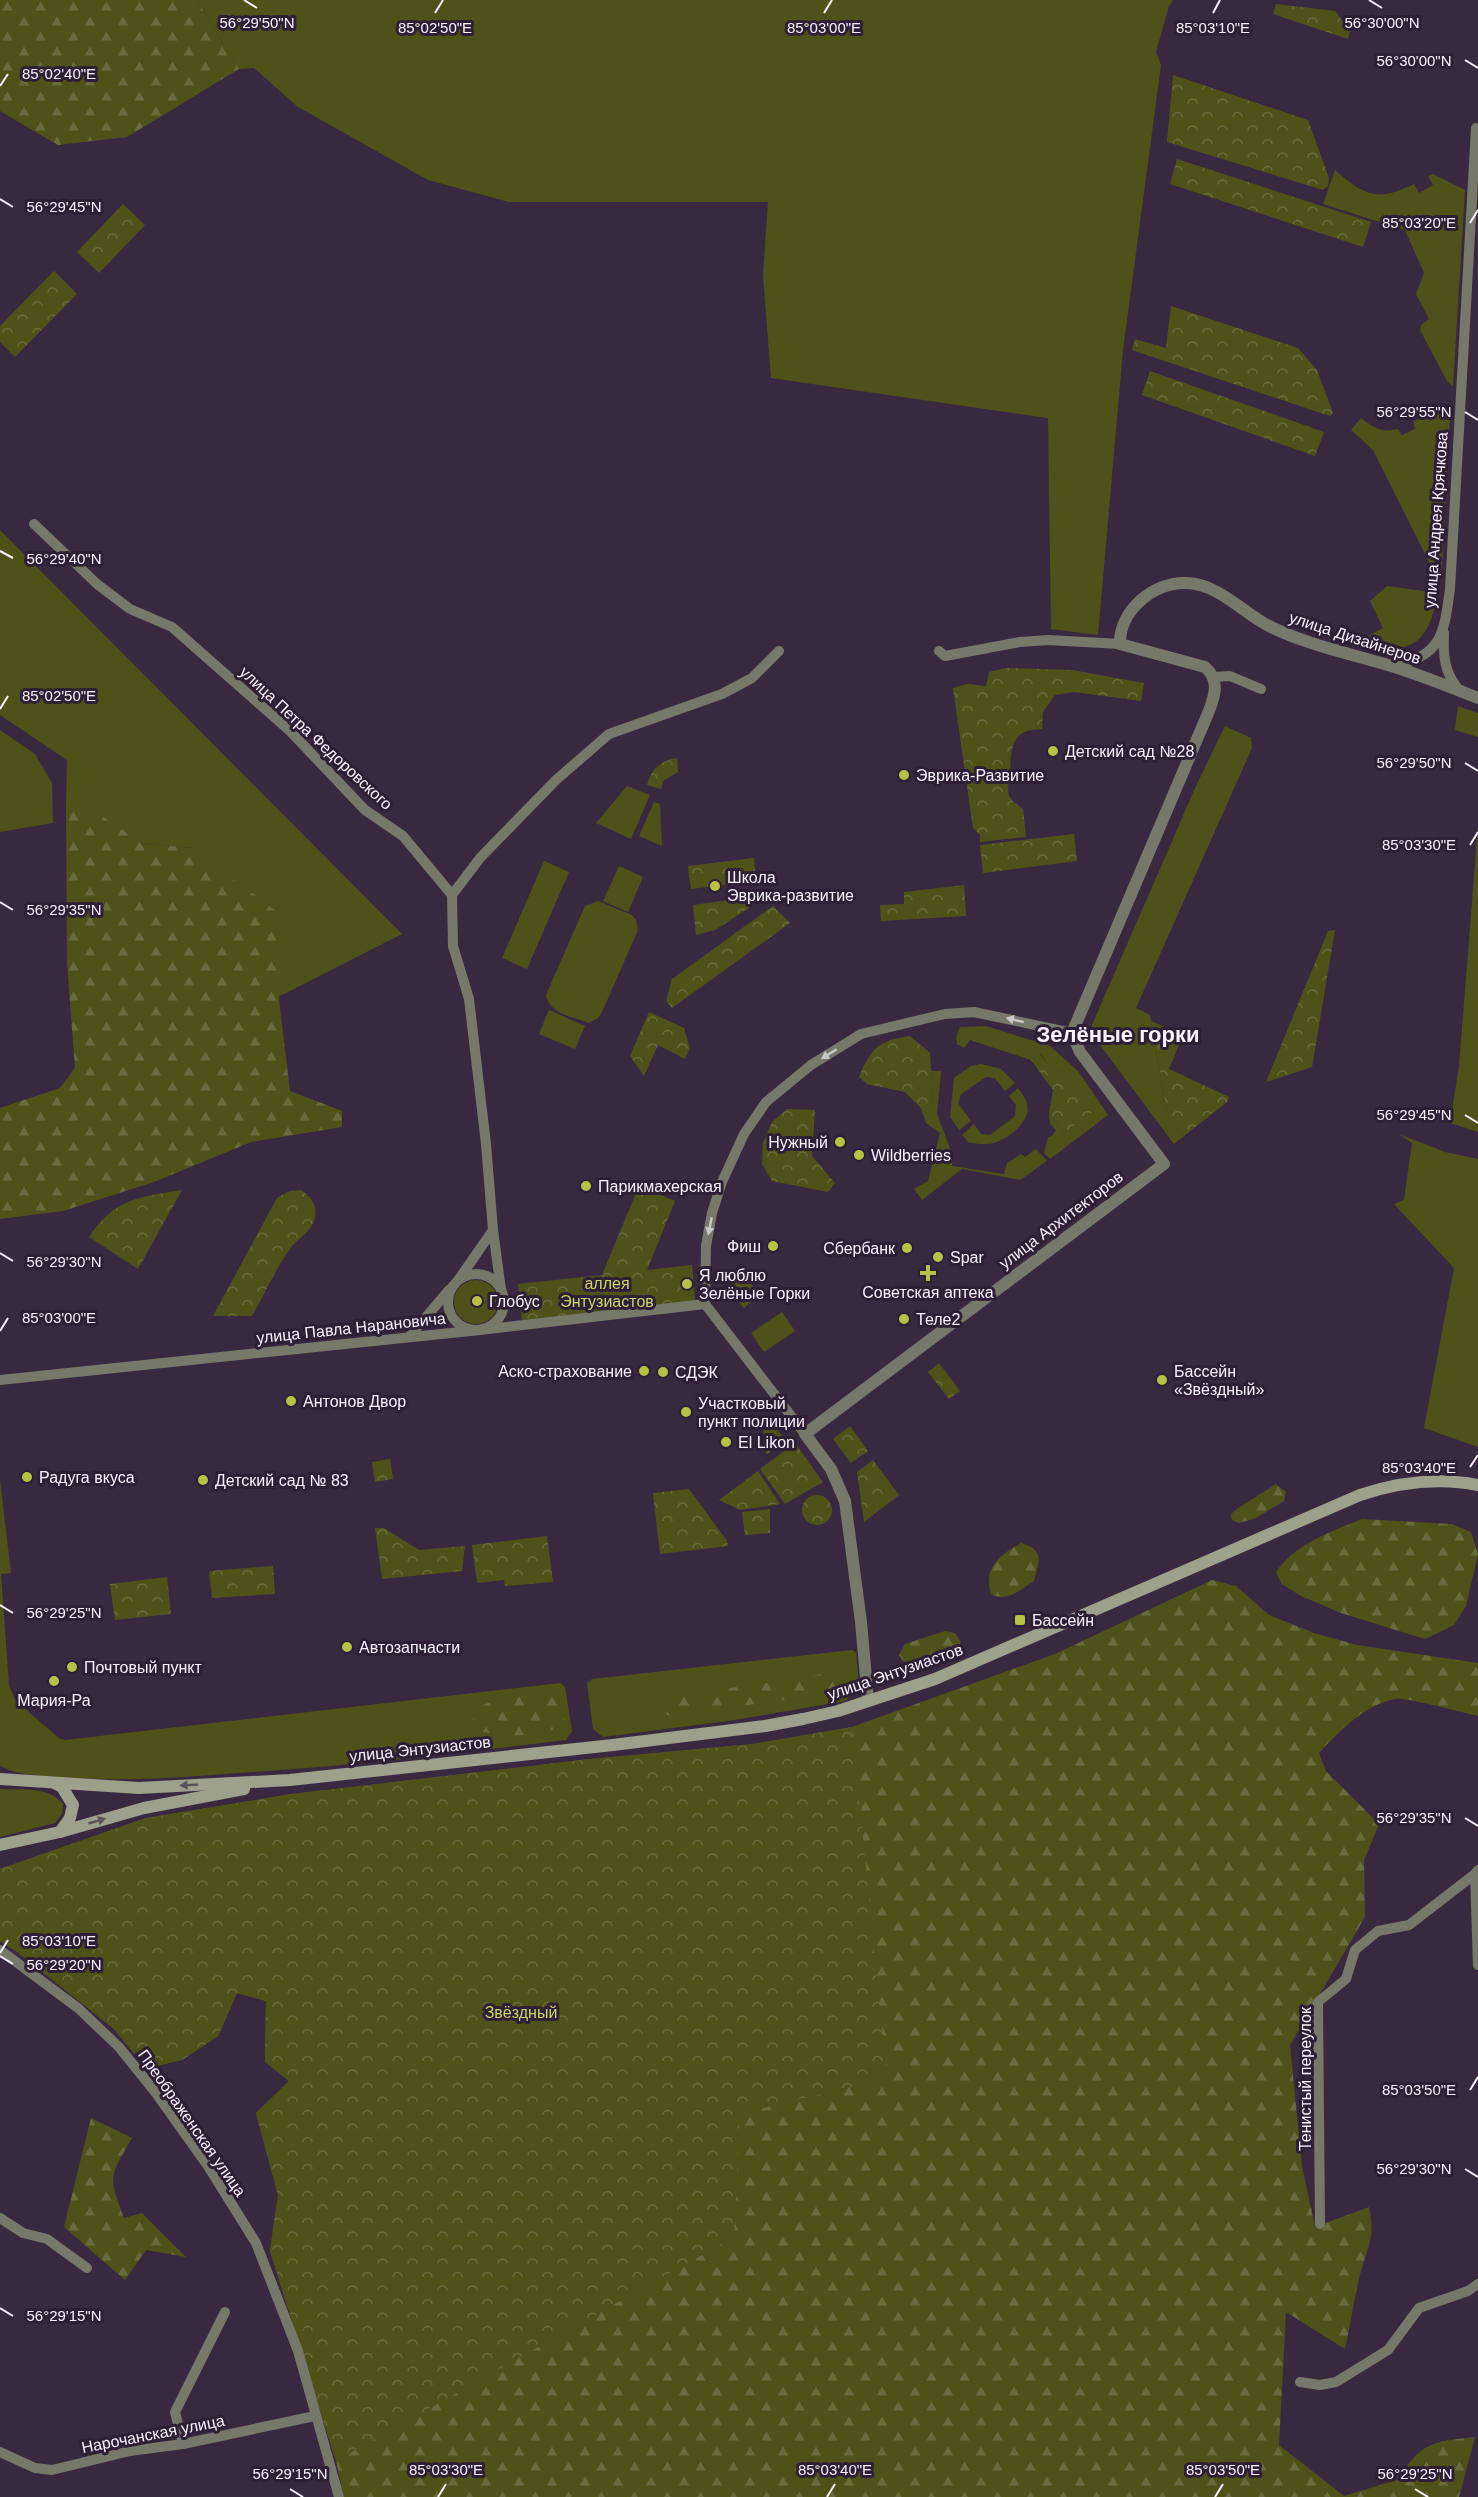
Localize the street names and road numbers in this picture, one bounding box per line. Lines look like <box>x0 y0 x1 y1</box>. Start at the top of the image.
street label: улица Андрея Крячкова <box>1421 431 1451 609</box>
street label: улица Дизайнеров <box>1287 609 1423 667</box>
street label: улица Петра Федоровского <box>237 663 396 813</box>
street label: улица Архитекторов <box>996 1168 1126 1272</box>
street label: улица Павла Нарановича <box>255 1310 447 1346</box>
street label: улица Энтузиастов <box>825 1641 965 1703</box>
street label: улица Энтузиастов <box>349 1733 491 1765</box>
street label: Тенистый переулок <box>1297 2006 1314 2151</box>
street label: Преображенская улица <box>135 2046 249 2200</box>
street label: Нарочанская улица <box>80 2412 226 2456</box>

